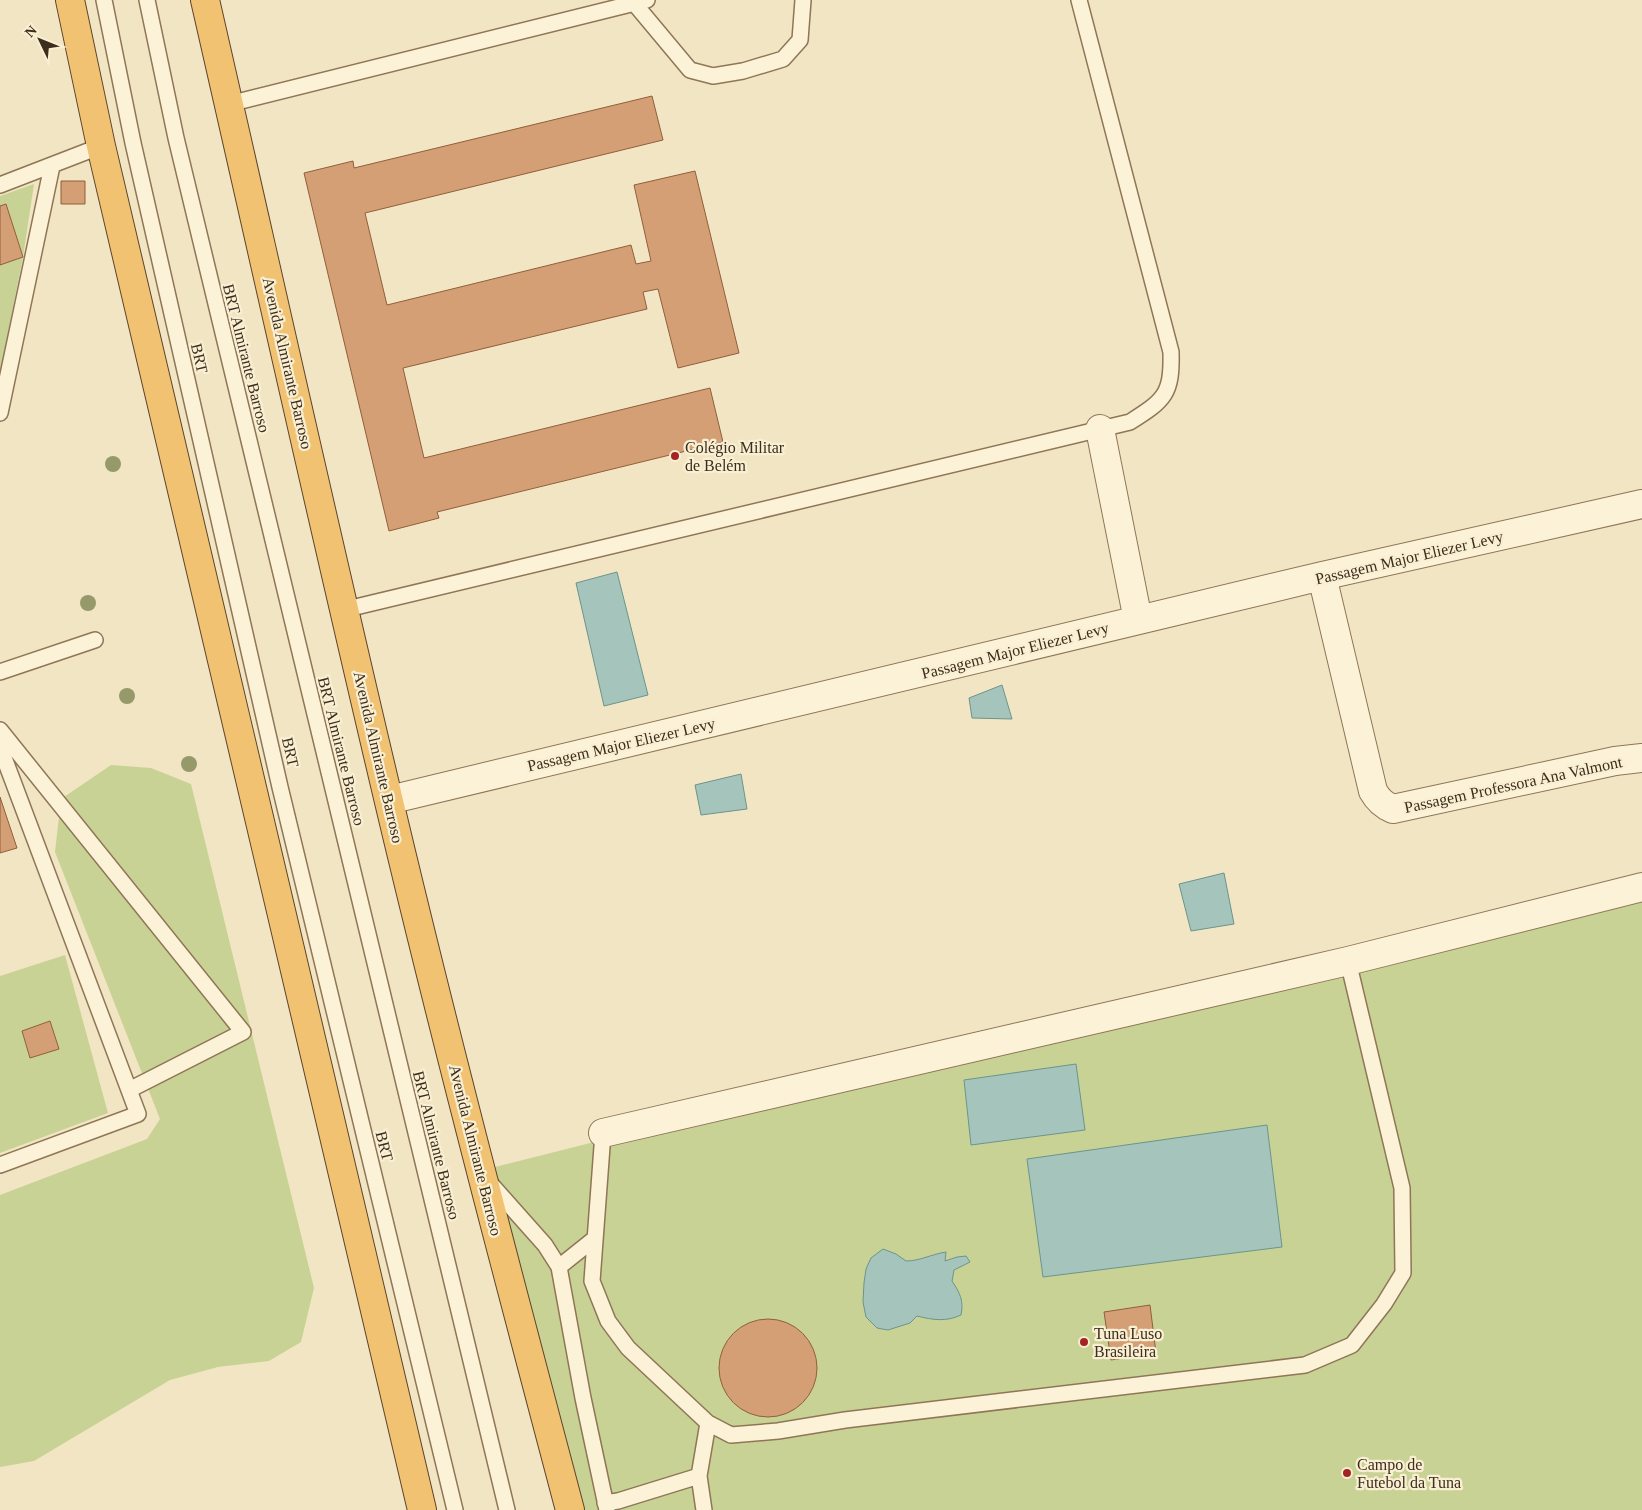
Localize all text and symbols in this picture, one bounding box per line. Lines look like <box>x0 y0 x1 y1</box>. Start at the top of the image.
north arrow <box>15 15 65 65</box>
text: N <box>22 23 40 40</box>
street label: Avenida Almirante Barroso <box>259 276 316 451</box>
street label: BRT Almirante Barroso <box>220 282 273 434</box>
street label: BRT <box>188 342 211 375</box>
place label: Colégio Militar de Belém <box>685 439 785 474</box>
marker: Colégio Militar de Belém <box>669 450 681 462</box>
street label: Passagem Major Eliezer Levy <box>1313 528 1505 588</box>
street label: Passagem Major Eliezer Levy <box>920 619 1111 683</box>
street label: Avenida Almirante Barroso <box>350 670 407 845</box>
street label: BRT Almirante Barroso <box>315 675 368 827</box>
street label: Passagem Major Eliezer Levy <box>525 715 717 775</box>
street label: BRT <box>279 736 302 769</box>
street label: Passagem Professora Ana Valmont <box>1403 753 1624 817</box>
street label: Avenida Almirante Barroso <box>446 1063 505 1237</box>
street label: BRT Almirante Barroso <box>410 1069 463 1221</box>
street label: BRT <box>373 1129 396 1163</box>
place label: Tuna Luso Brasileira <box>1094 1325 1162 1360</box>
marker: Tuna Luso Brasileira <box>1078 1336 1090 1348</box>
place label: Campo de Futebol da Tuna <box>1357 1456 1461 1491</box>
marker: Campo de Futebol da Tuna <box>1341 1467 1353 1479</box>

